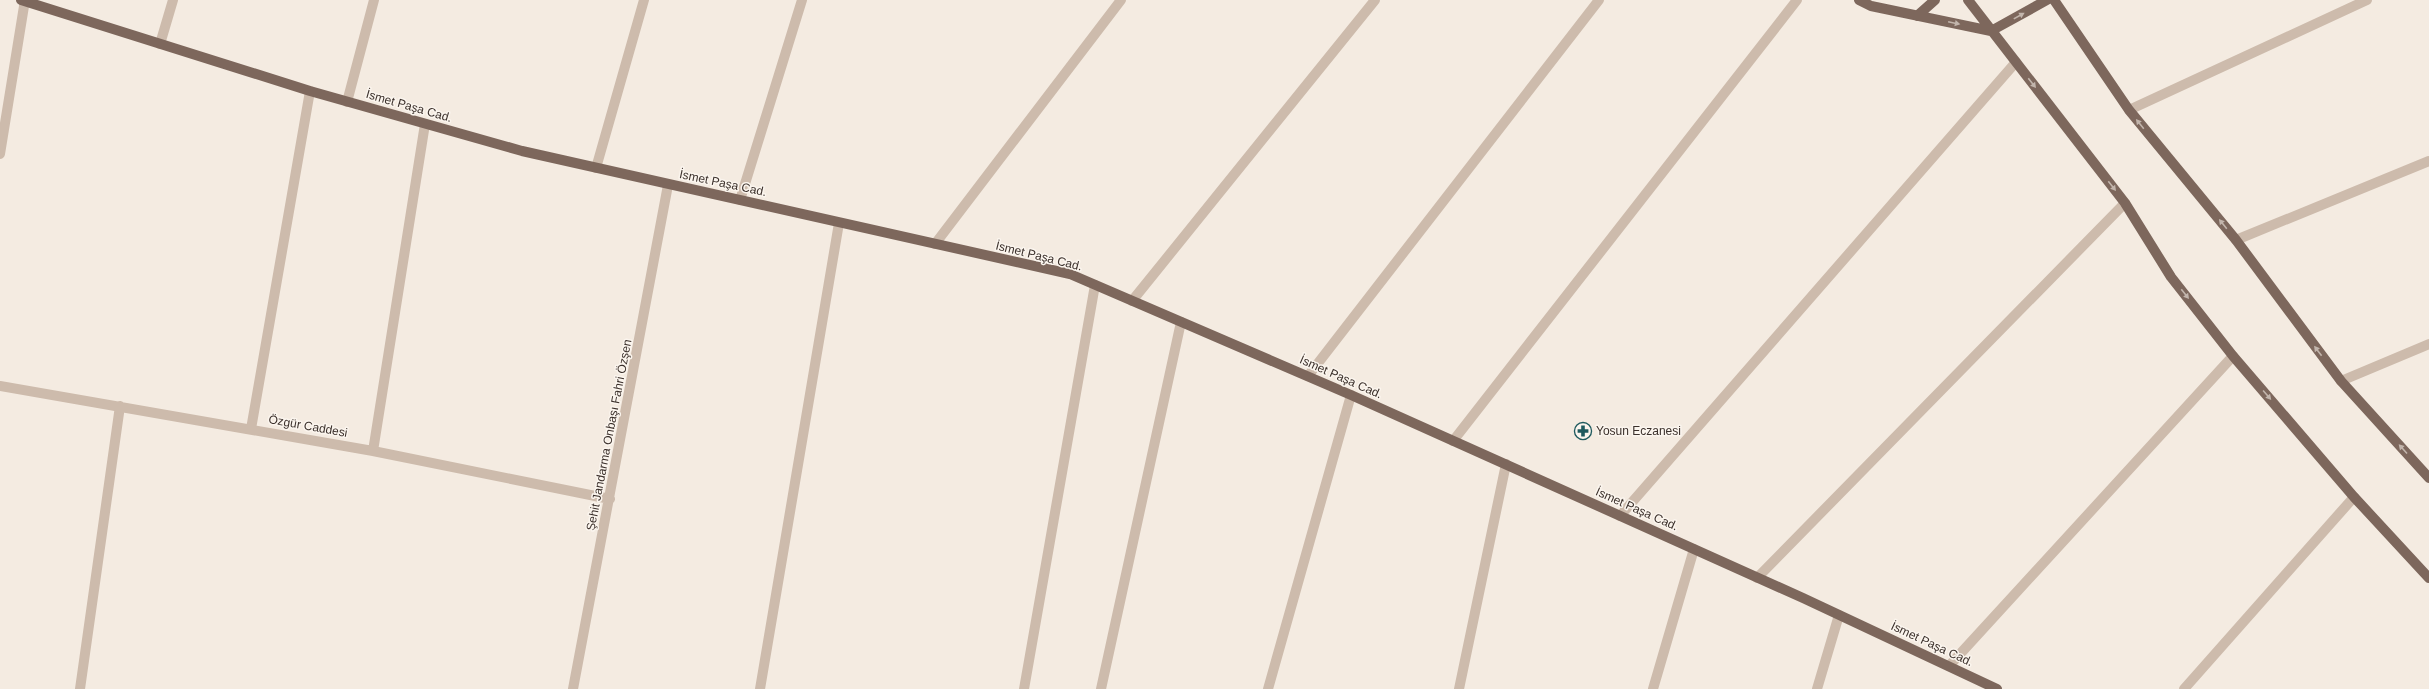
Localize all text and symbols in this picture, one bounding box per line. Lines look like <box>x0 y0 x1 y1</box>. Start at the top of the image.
one-way arrow <box>2013 12 2025 19</box>
one-way arrow <box>1948 21 1960 27</box>
one-way arrow <box>2028 78 2037 89</box>
street label: İsmet Paşa Cad. <box>364 87 454 125</box>
one-way arrow <box>2136 118 2145 129</box>
street label: İsmet Paşa Cad. <box>678 167 768 199</box>
one-way arrow <box>2108 181 2116 192</box>
one-way arrow <box>2218 219 2227 230</box>
street label: İsmet Paşa Cad. <box>994 238 1084 274</box>
one-way arrow <box>2180 288 2189 299</box>
street label: Şehit Jandarma Onbaşı Fahri Özşen <box>584 338 634 532</box>
one-way arrow <box>2314 345 2322 356</box>
street label: İsmet Paşa Cad. <box>1298 353 1384 401</box>
one-way arrow <box>2262 389 2271 400</box>
street label: Özgür Caddesi <box>267 412 349 440</box>
pharmacy icon: Yosun Eczanesi <box>1573 421 1593 441</box>
place label: Yosun Eczanesi <box>1596 424 1681 438</box>
one-way arrow <box>2398 444 2407 454</box>
street label: İsmet Paşa Cad. <box>1594 485 1680 533</box>
street label: İsmet Paşa Cad. <box>1889 619 1975 669</box>

